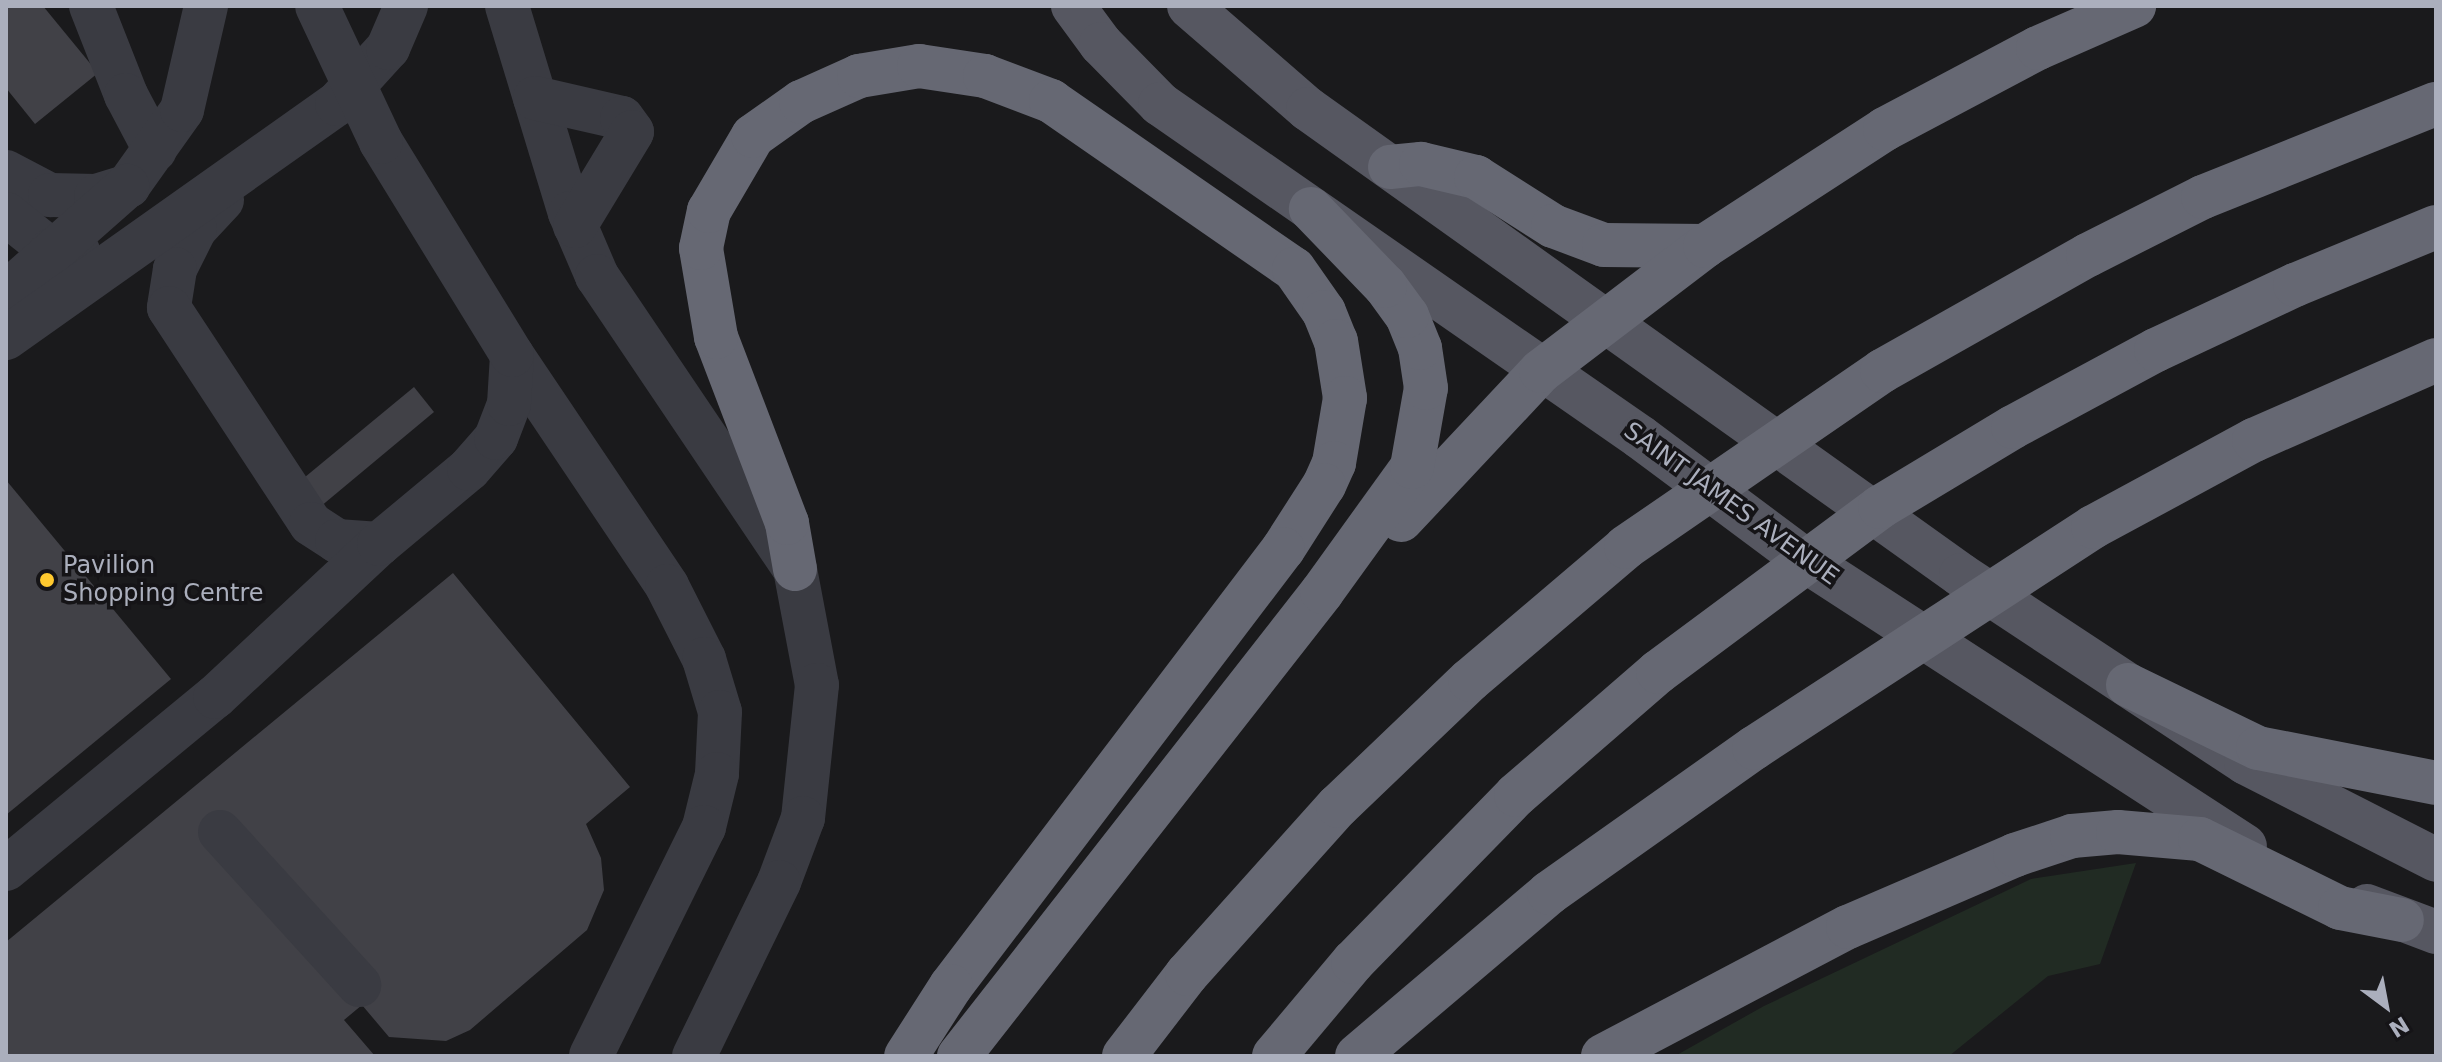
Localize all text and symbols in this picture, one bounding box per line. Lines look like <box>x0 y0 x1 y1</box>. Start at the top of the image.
street label: SAINT JAMES AVENUE <box>1618 416 1844 592</box>
place label: Pavilion Shopping Centre <box>63 552 264 608</box>
marker: Pavilion Shopping Centre <box>38 571 56 589</box>
north arrow <box>2346 966 2426 1046</box>
text: N <box>2385 1011 2413 1042</box>

